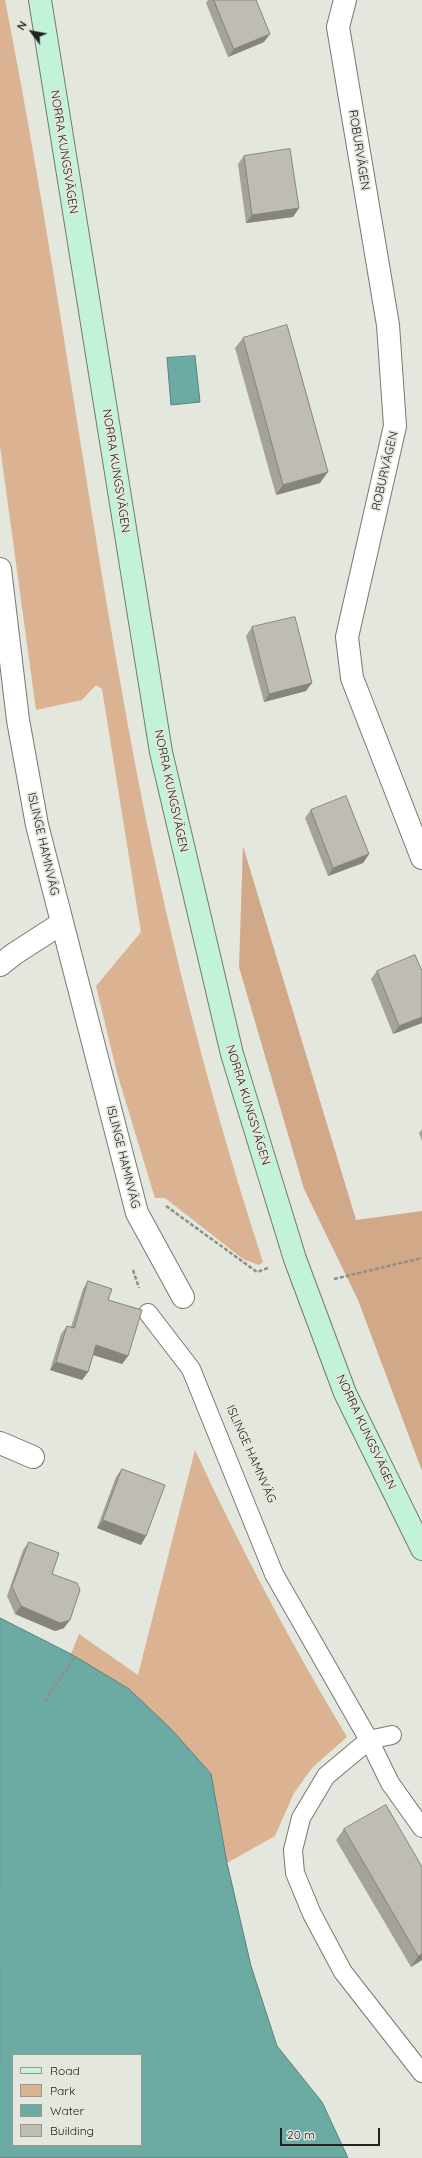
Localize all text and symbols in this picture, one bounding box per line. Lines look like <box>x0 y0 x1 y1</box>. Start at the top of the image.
north arrow <box>12 12 52 52</box>
text: N <box>14 18 30 33</box>
street label: NORRA KUNGSVÄGEN <box>47 89 81 215</box>
street label: ROBURVÄGEN <box>346 109 372 191</box>
street label: NORRA KUNGSVÄGEN <box>99 408 133 534</box>
street label: ROBURVÄGEN <box>369 430 401 512</box>
street label: NORRA KUNGSVÄGEN <box>151 728 191 854</box>
street label: ISLINGE HAMNVÄG <box>24 791 62 897</box>
street label: NORRA KUNGSVÄGEN <box>223 1043 273 1167</box>
street label: ISLINGE HAMNVÄG <box>103 1104 143 1210</box>
street label: NORRA KUNGSVÄGEN <box>333 1372 399 1492</box>
street label: ISLINGE HAMNVÄG <box>223 1403 279 1505</box>
legend <box>12 2054 142 2146</box>
text: Road <box>50 2063 80 2078</box>
text: Park <box>50 2083 75 2098</box>
text: Water <box>50 2103 84 2118</box>
scale bar <box>282 2120 382 2146</box>
text: Building <box>50 2123 94 2138</box>
text: 20 m <box>287 2127 315 2142</box>

